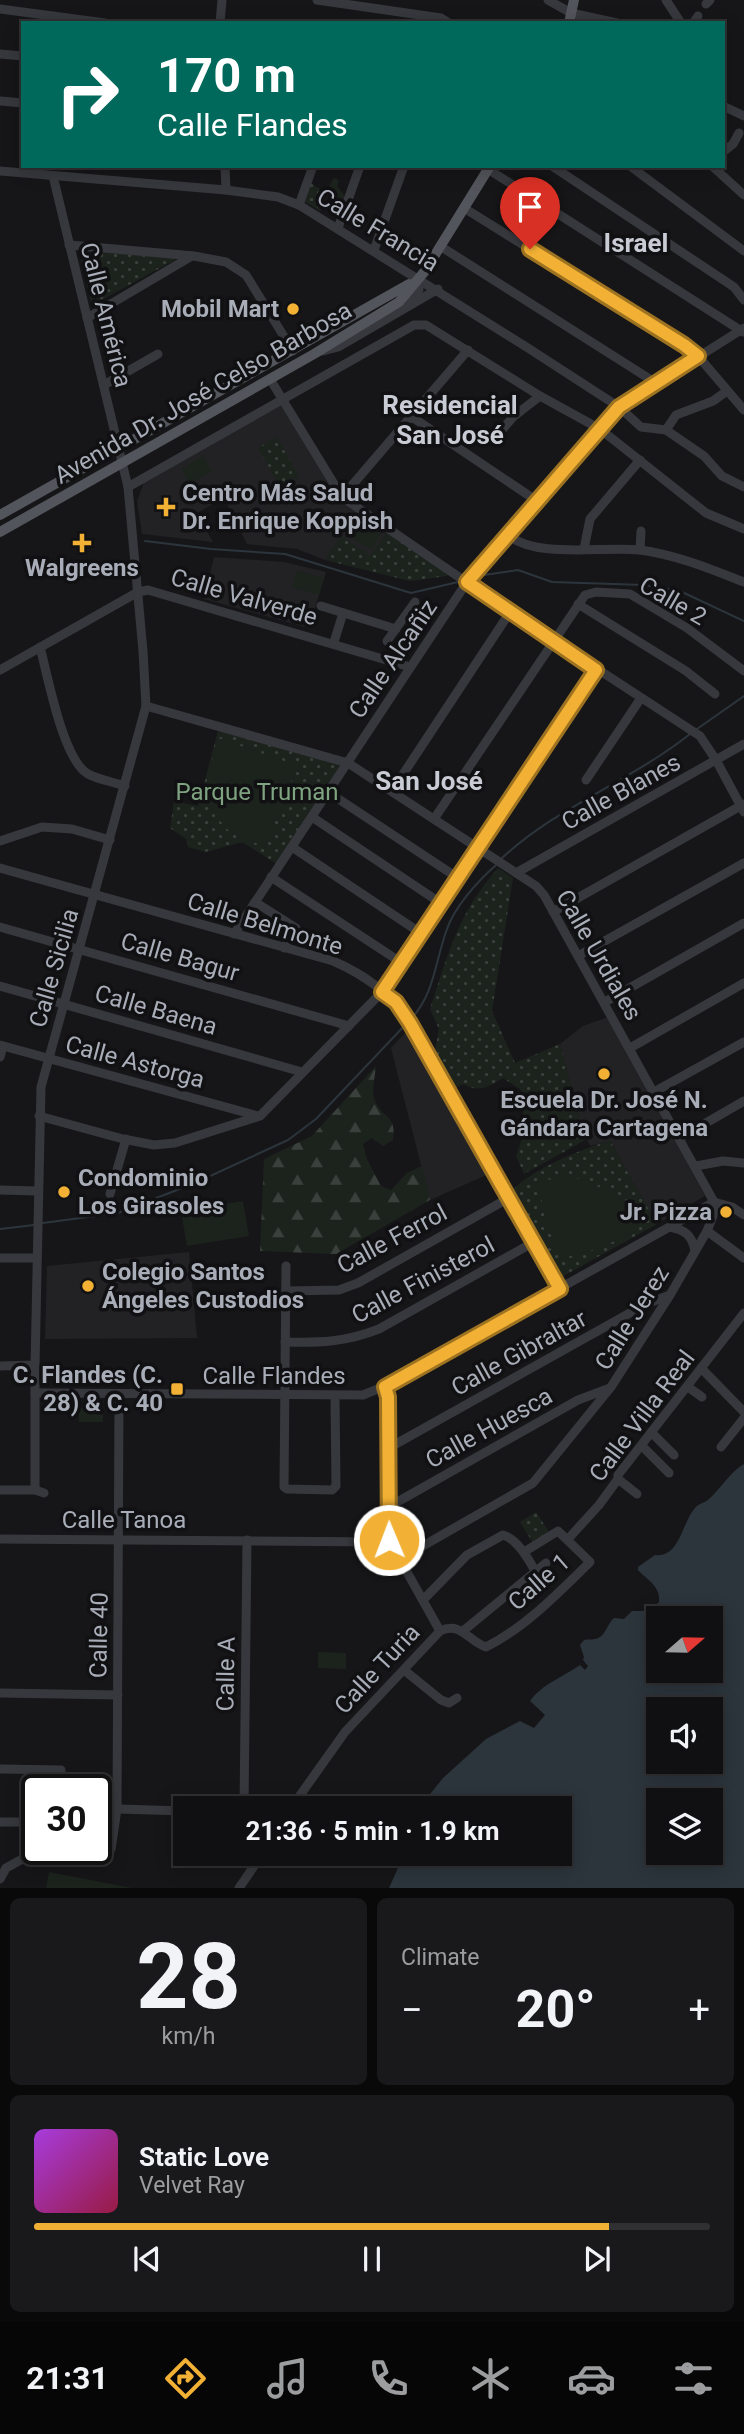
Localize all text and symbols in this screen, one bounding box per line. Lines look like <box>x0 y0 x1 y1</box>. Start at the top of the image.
text: 170 m <box>157 47 296 104</box>
icon: right <box>42 49 133 140</box>
text: Calle Flandes <box>157 106 348 144</box>
pin <box>500 177 560 249</box>
street label: Calle Francia <box>312 183 444 277</box>
icon: arrive <box>511 188 549 226</box>
district label: Israel <box>604 228 668 258</box>
street label: Calle América <box>75 240 137 390</box>
place label: Mobil Mart <box>161 295 279 323</box>
street label: Avenida Dr. José Celso Barbosa <box>49 296 357 490</box>
marker: Mobil Mart <box>285 301 301 317</box>
district label: Residencial San José <box>382 390 518 450</box>
place label: Centro Más Salud Dr. Enrique Koppish <box>182 479 393 535</box>
marker: Centro Más Salud Dr. Enrique Koppish <box>156 497 176 517</box>
marker: Walgreens <box>74 535 90 551</box>
place label: Walgreens <box>25 554 139 582</box>
street label: Calle Valverde <box>168 563 320 631</box>
street label: Calle 2 <box>635 571 711 631</box>
street label: Calle Alcañiz <box>343 594 443 724</box>
street label: Calle Blanes <box>557 748 685 836</box>
district label: San José <box>375 766 483 796</box>
park label: Parque Truman <box>175 778 339 806</box>
street label: Calle Urdiales <box>550 885 648 1025</box>
street label: Calle Belmonte <box>184 887 346 961</box>
street label: Calle Sicilia <box>24 905 84 1031</box>
street label: Calle Bagur <box>118 927 242 987</box>
street label: Calle Baena <box>92 979 220 1041</box>
street label: Calle Astorga <box>62 1030 208 1094</box>
marker: Escuela Dr. José N. Gándara Cartagena <box>596 1066 612 1082</box>
place label: Escuela Dr. José N. Gándara Cartagena <box>500 1086 708 1142</box>
place label: Condominio Los Girasoles <box>78 1164 224 1220</box>
marker: Condominio Los Girasoles <box>56 1184 72 1200</box>
street label: Calle Ferrol <box>332 1198 452 1280</box>
place label: Jr. Pizza <box>620 1198 712 1226</box>
marker: Jr. Pizza <box>718 1204 734 1220</box>
street label: Calle Finisterol <box>347 1231 499 1329</box>
place label: Colegio Santos Ángeles Custodios <box>102 1258 304 1314</box>
street label: Calle Jerez <box>589 1261 675 1375</box>
marker: Colegio Santos Ángeles Custodios <box>80 1278 96 1294</box>
street label: Calle Gibraltar <box>446 1304 592 1402</box>
street label: Calle Villa Real <box>584 1345 700 1487</box>
place label: C. Flandes (C. 28) & C. 40 <box>13 1361 163 1417</box>
street label: Calle Flandes <box>202 1362 346 1390</box>
marker: C. Flandes (C. 28) & C. 40 <box>169 1381 185 1397</box>
street label: Calle Huesca <box>421 1382 557 1474</box>
position arrow <box>352 1503 426 1577</box>
street label: Calle Tanoa <box>62 1506 186 1534</box>
street label: Calle 1 <box>502 1548 576 1616</box>
street label: Calle 40 <box>84 1592 114 1678</box>
north arrow <box>646 1606 723 1684</box>
map controls <box>646 1606 723 1865</box>
street label: Calle Turia <box>329 1618 425 1720</box>
street label: Calle A <box>211 1636 241 1712</box>
button: sound <box>646 1697 723 1774</box>
speed limit sign: 30 <box>21 1774 112 1865</box>
button: layers <box>646 1788 723 1865</box>
text: 21:36 · 5 min · 1.9 km <box>245 1816 500 1846</box>
text: 28 <box>136 1924 241 2030</box>
text: Climate <box>401 1944 480 1971</box>
text: 20° <box>516 1979 596 2040</box>
text: − <box>401 1988 423 2032</box>
text: + <box>688 1988 710 2032</box>
text: km/h <box>162 2023 216 2050</box>
text: Static Love <box>139 2142 269 2172</box>
text: Velvet Ray <box>139 2172 245 2199</box>
icon: previous <box>128 2240 166 2278</box>
icon: pause <box>353 2240 391 2278</box>
icon: next <box>578 2240 616 2278</box>
icon: directions <box>161 2354 210 2403</box>
icon: music <box>263 2354 312 2403</box>
icon: phone <box>364 2354 413 2403</box>
icon: climate <box>466 2354 515 2403</box>
icon: car <box>567 2354 616 2403</box>
icon: filters <box>669 2354 718 2403</box>
text: 21:31 <box>26 2359 109 2397</box>

